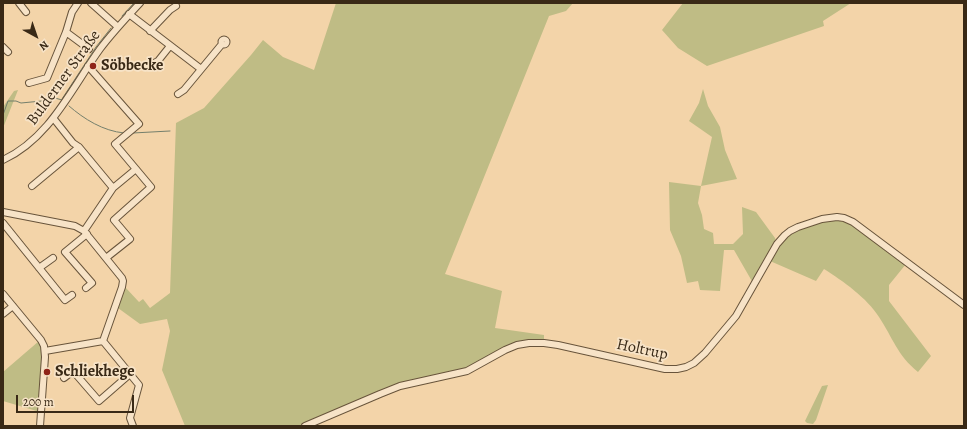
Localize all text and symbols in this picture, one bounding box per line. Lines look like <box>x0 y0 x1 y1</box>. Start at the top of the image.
north arrow <box>16 16 56 56</box>
street label: Bulderner Straße <box>23 27 105 129</box>
text: N <box>36 37 52 54</box>
place label: Söbbecke <box>101 56 163 76</box>
marker: Söbbecke <box>88 61 98 71</box>
street label: Holtrup <box>615 335 669 365</box>
place label: Schliekhege <box>55 362 135 382</box>
marker: Schliekhege <box>42 367 52 377</box>
scale bar <box>18 387 136 413</box>
text: 200 m <box>23 394 54 410</box>

